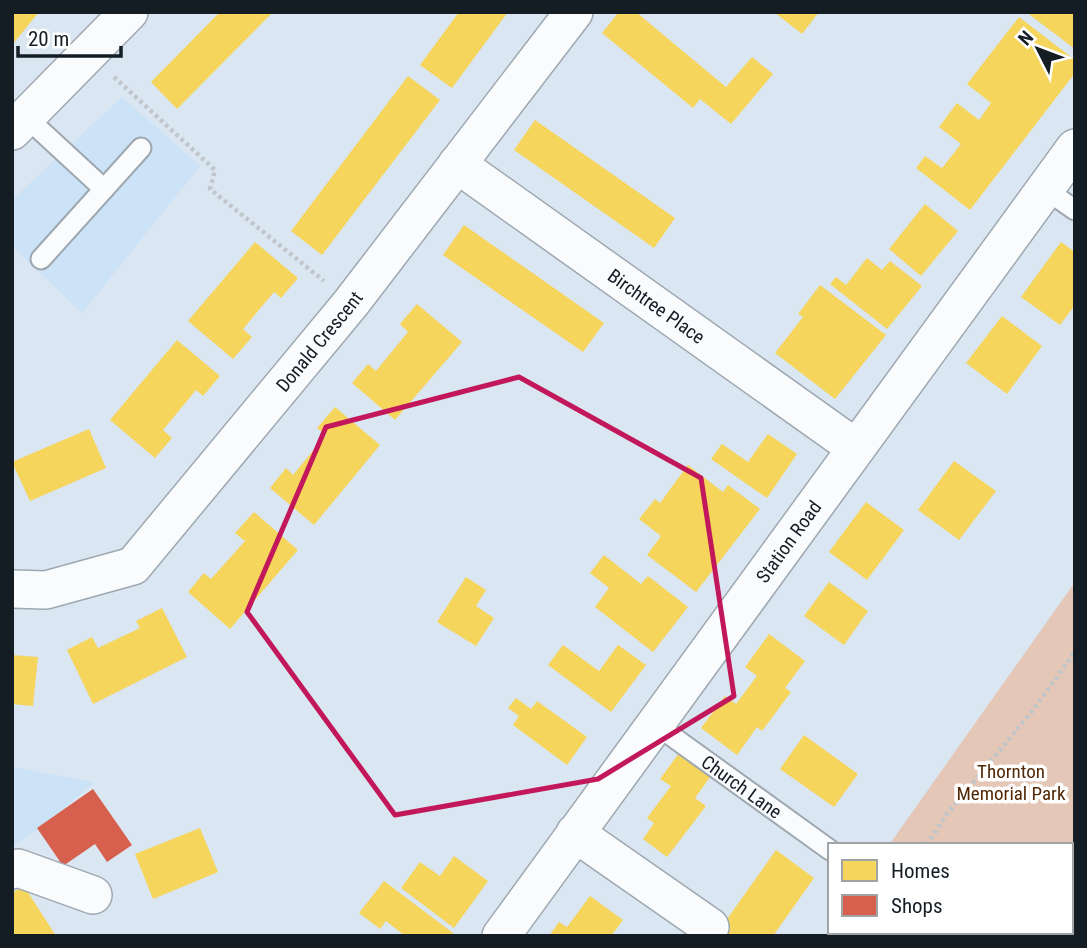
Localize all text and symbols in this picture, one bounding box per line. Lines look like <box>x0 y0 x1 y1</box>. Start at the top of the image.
scale bar <box>18 14 121 58</box>
north arrow <box>1003 14 1073 84</box>
text: N <box>1013 26 1038 50</box>
text: 20 m <box>28 27 69 51</box>
street label: Birchtree Place <box>604 264 710 348</box>
street label: Donald Crescent <box>271 287 367 396</box>
street label: Station Road <box>751 496 826 587</box>
street label: Church Lane <box>697 750 787 823</box>
park label: Thornton Memorial Park <box>957 760 1066 805</box>
legend <box>828 843 1073 934</box>
text: Homes <box>891 859 950 883</box>
text: Shops <box>891 894 943 918</box>

